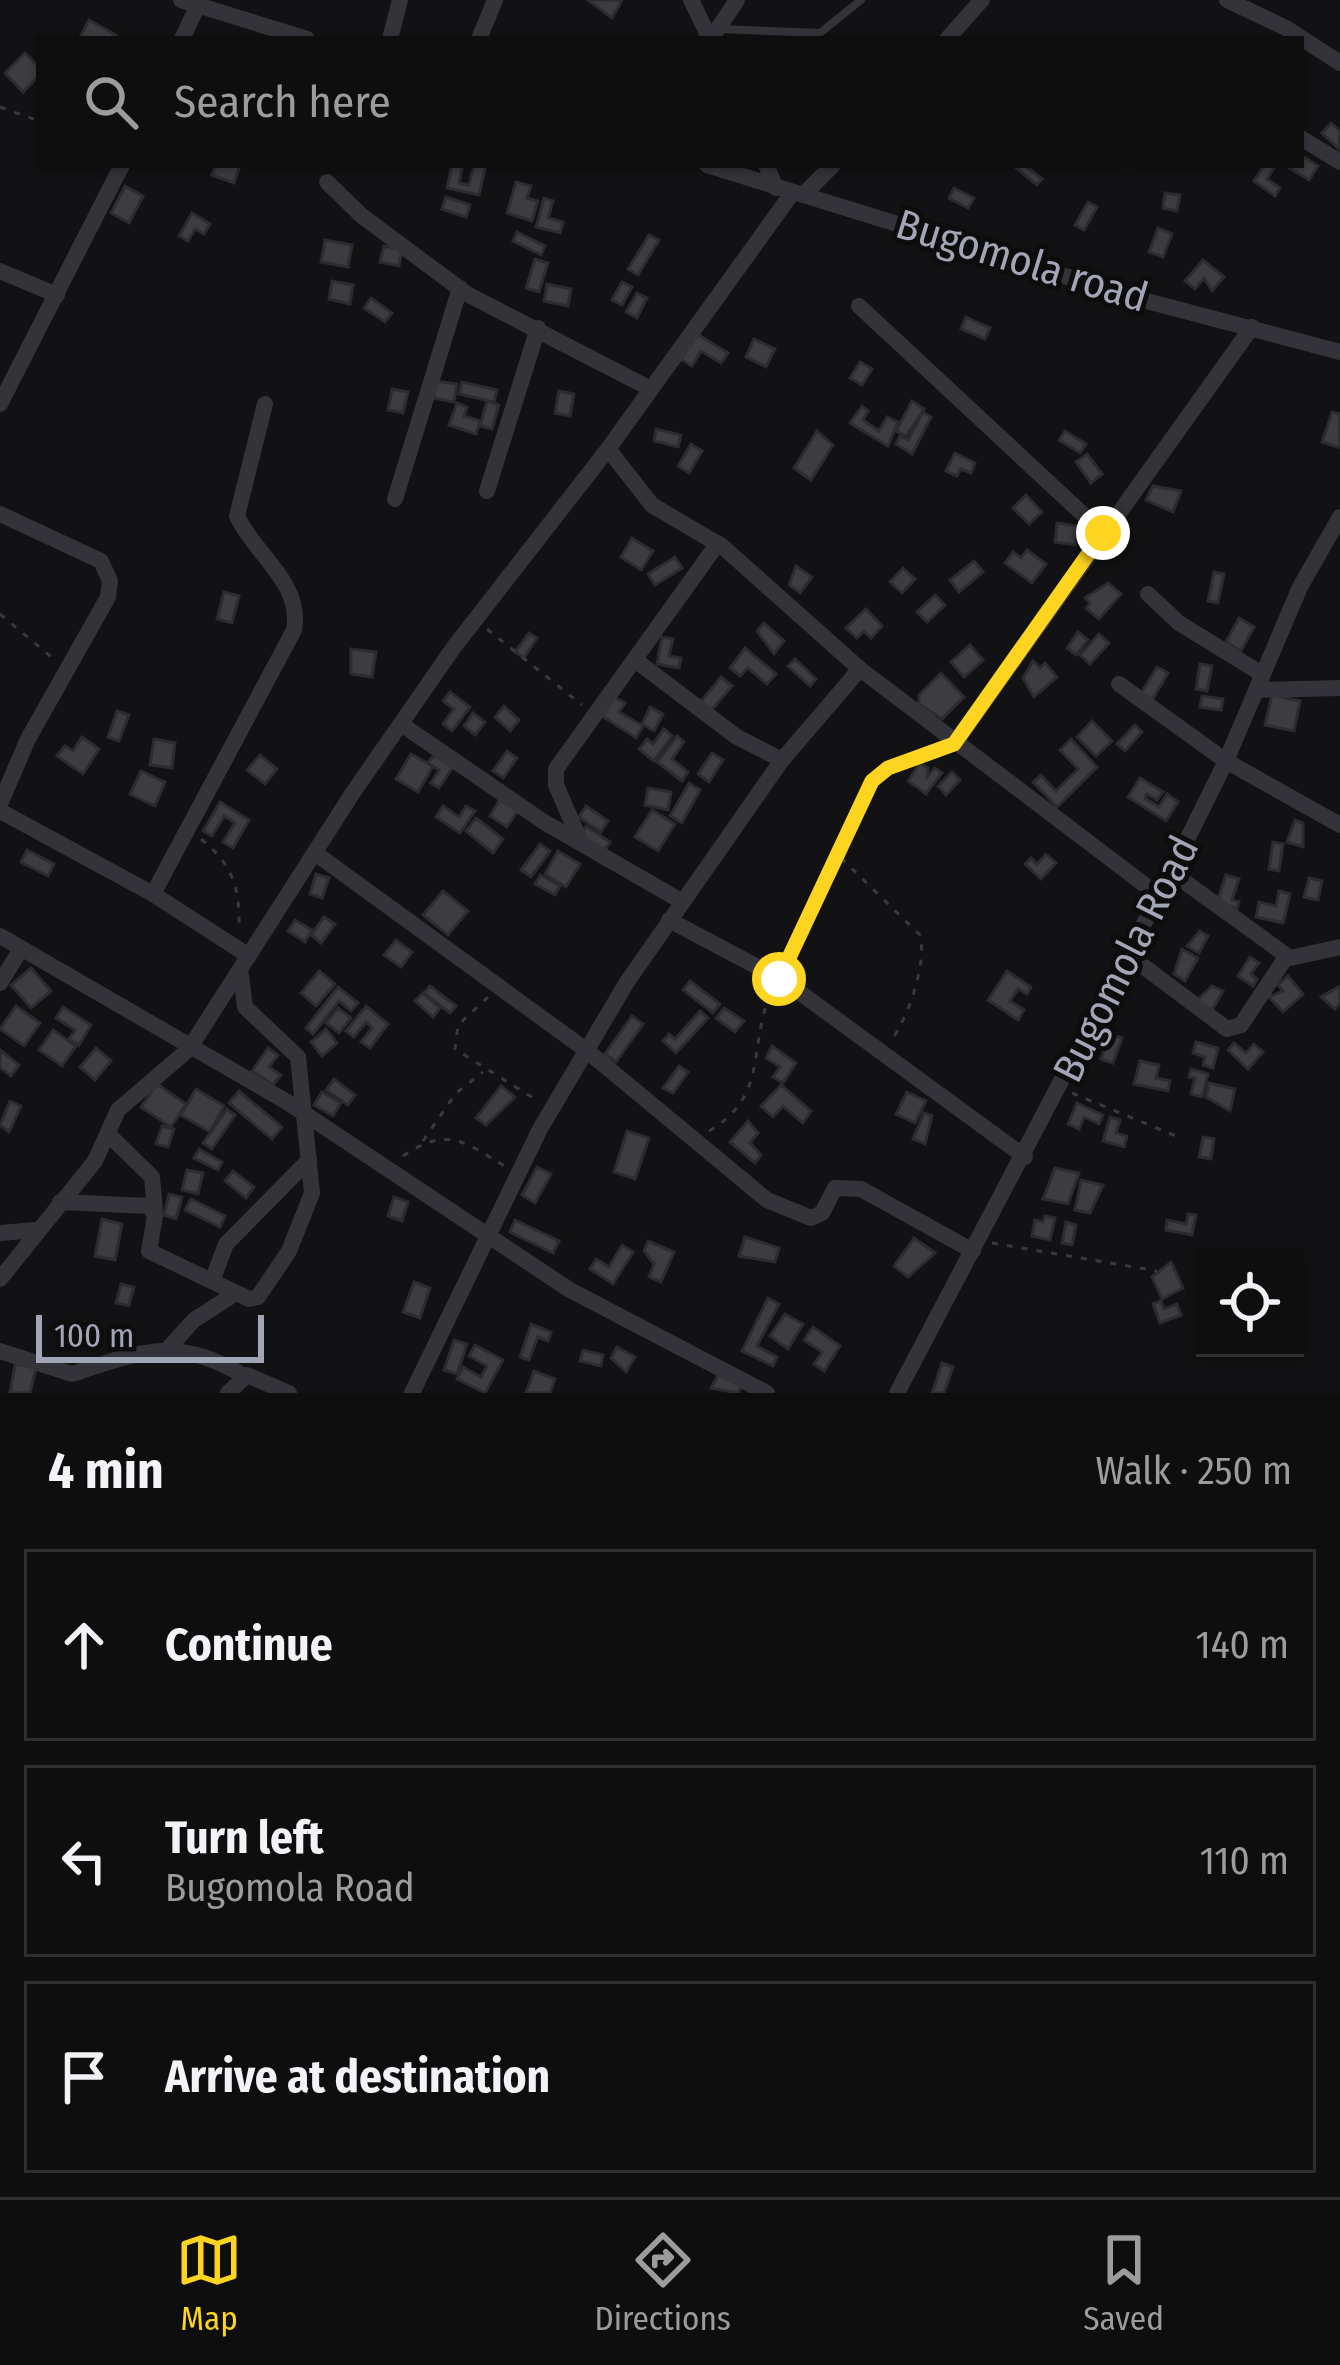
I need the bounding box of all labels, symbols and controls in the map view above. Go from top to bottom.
search box [36,36,1304,168]
icon: search [78,69,144,135]
text: Search here [174,75,391,129]
street label: Bugomola road [890,199,1154,323]
route end [1076,506,1130,560]
street label: Bugomola Road [1043,828,1209,1090]
route start [752,952,806,1006]
map controls [1196,1249,1304,1357]
button: locate [1196,1249,1304,1357]
scale bar [36,1309,264,1362]
text: 100 m [54,1316,134,1356]
text: 4 min [48,1440,164,1502]
text: Walk · 250 m [1096,1448,1292,1494]
icon: ahead [51,1612,117,1678]
text: Continue [165,1618,333,1672]
text: 140 m [1195,1622,1289,1668]
text: Turn left [165,1811,324,1865]
icon: left [51,1828,117,1894]
text: 110 m [1200,1838,1289,1884]
text: Bugomola Road [165,1865,415,1911]
icon: arrive [51,2044,117,2110]
text: Arrive at destination [165,2050,550,2104]
tab: Map [176,2227,242,2339]
tab: Directions [594,2227,731,2339]
tab: Saved [1083,2227,1164,2339]

